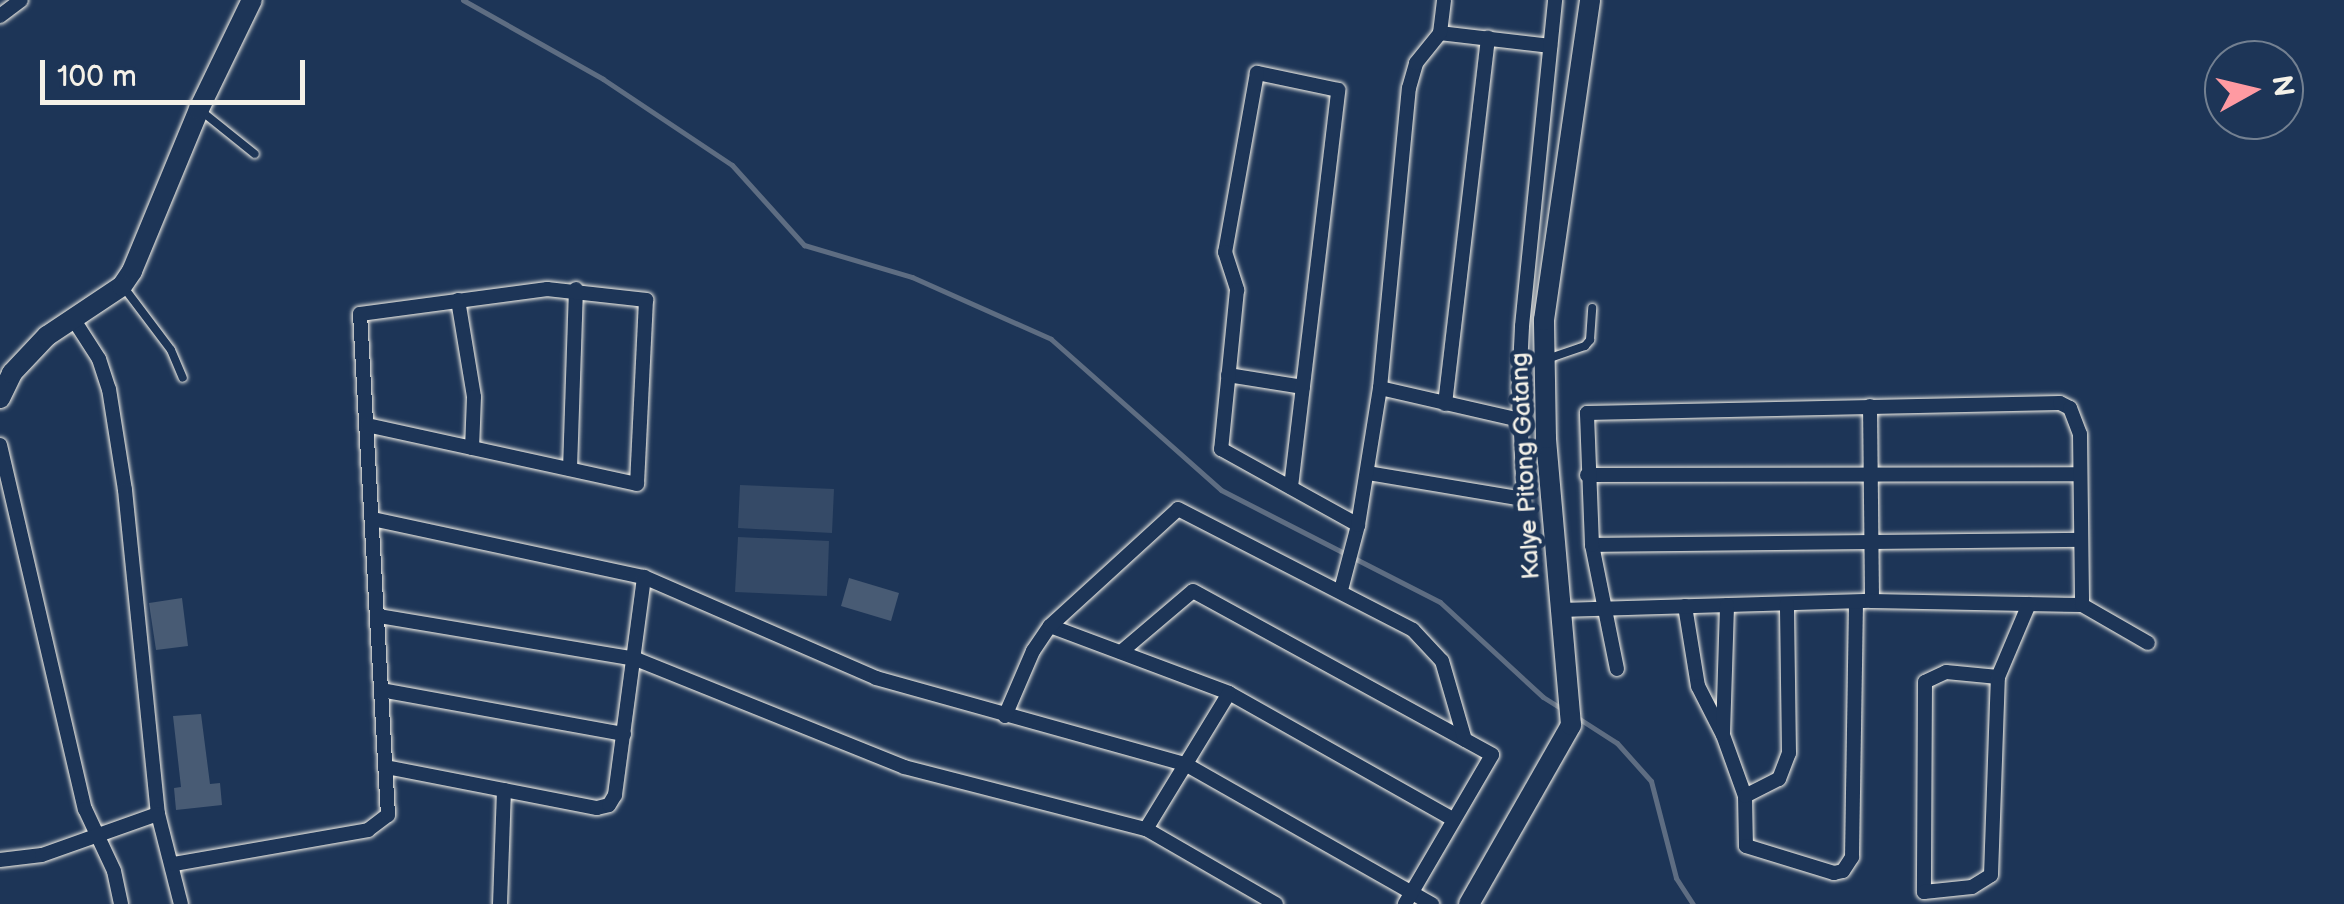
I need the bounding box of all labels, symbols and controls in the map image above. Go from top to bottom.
scale bar [45,40,310,102]
north arrow [2204,40,2304,140]
text: 100 m [57,59,137,95]
text: N [2264,73,2300,99]
street label: Kalye Pitong Gatang [1505,352,1547,580]

